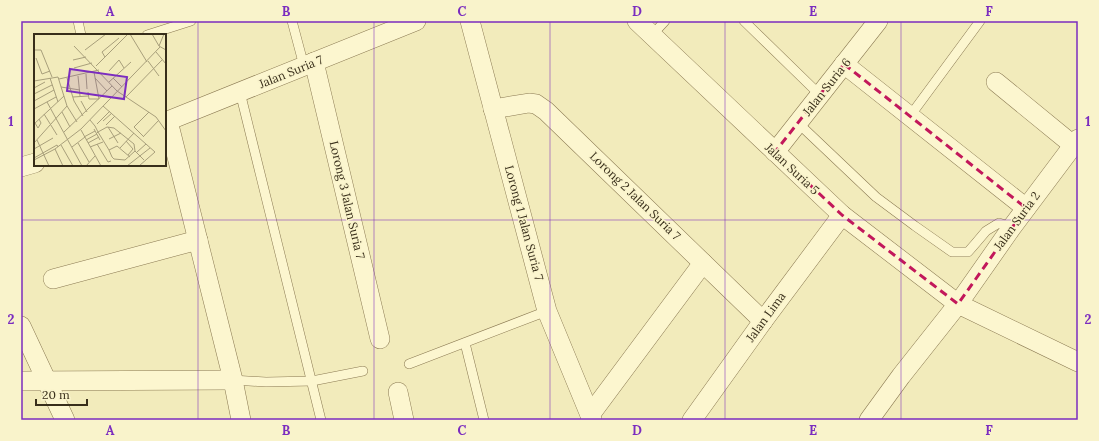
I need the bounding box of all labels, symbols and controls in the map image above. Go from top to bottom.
text: A [106,3,115,20]
text: B [282,3,291,20]
text: C [458,3,467,20]
text: D [632,3,642,20]
text: E [809,3,817,20]
text: F [985,3,993,20]
inset map [34,34,166,166]
street label: Jalan Suria 7 [256,52,325,92]
street label: Jalan Suria 6 [799,55,854,119]
text: 1 [8,113,14,130]
text: 1 [1085,113,1091,130]
street label: Lorong 3 Jalan Suria 7 [327,139,368,261]
street label: Jalan Suria 5 [761,139,823,198]
street label: Lorong 2 Jalan Suria 7 [587,148,684,243]
street label: Lorong 1 Jalan Suria 7 [502,164,547,282]
street label: Jalan Suria 2 [990,189,1043,254]
street label: Jalan Lima [742,289,789,345]
text: 2 [8,311,15,328]
text: 2 [1085,311,1092,328]
scale bar [36,381,87,407]
text: 20 m [42,387,70,402]
text: A [106,422,115,439]
text: B [282,422,291,439]
text: C [458,422,467,439]
text: D [632,422,642,439]
text: E [809,422,817,439]
text: F [985,422,993,439]

